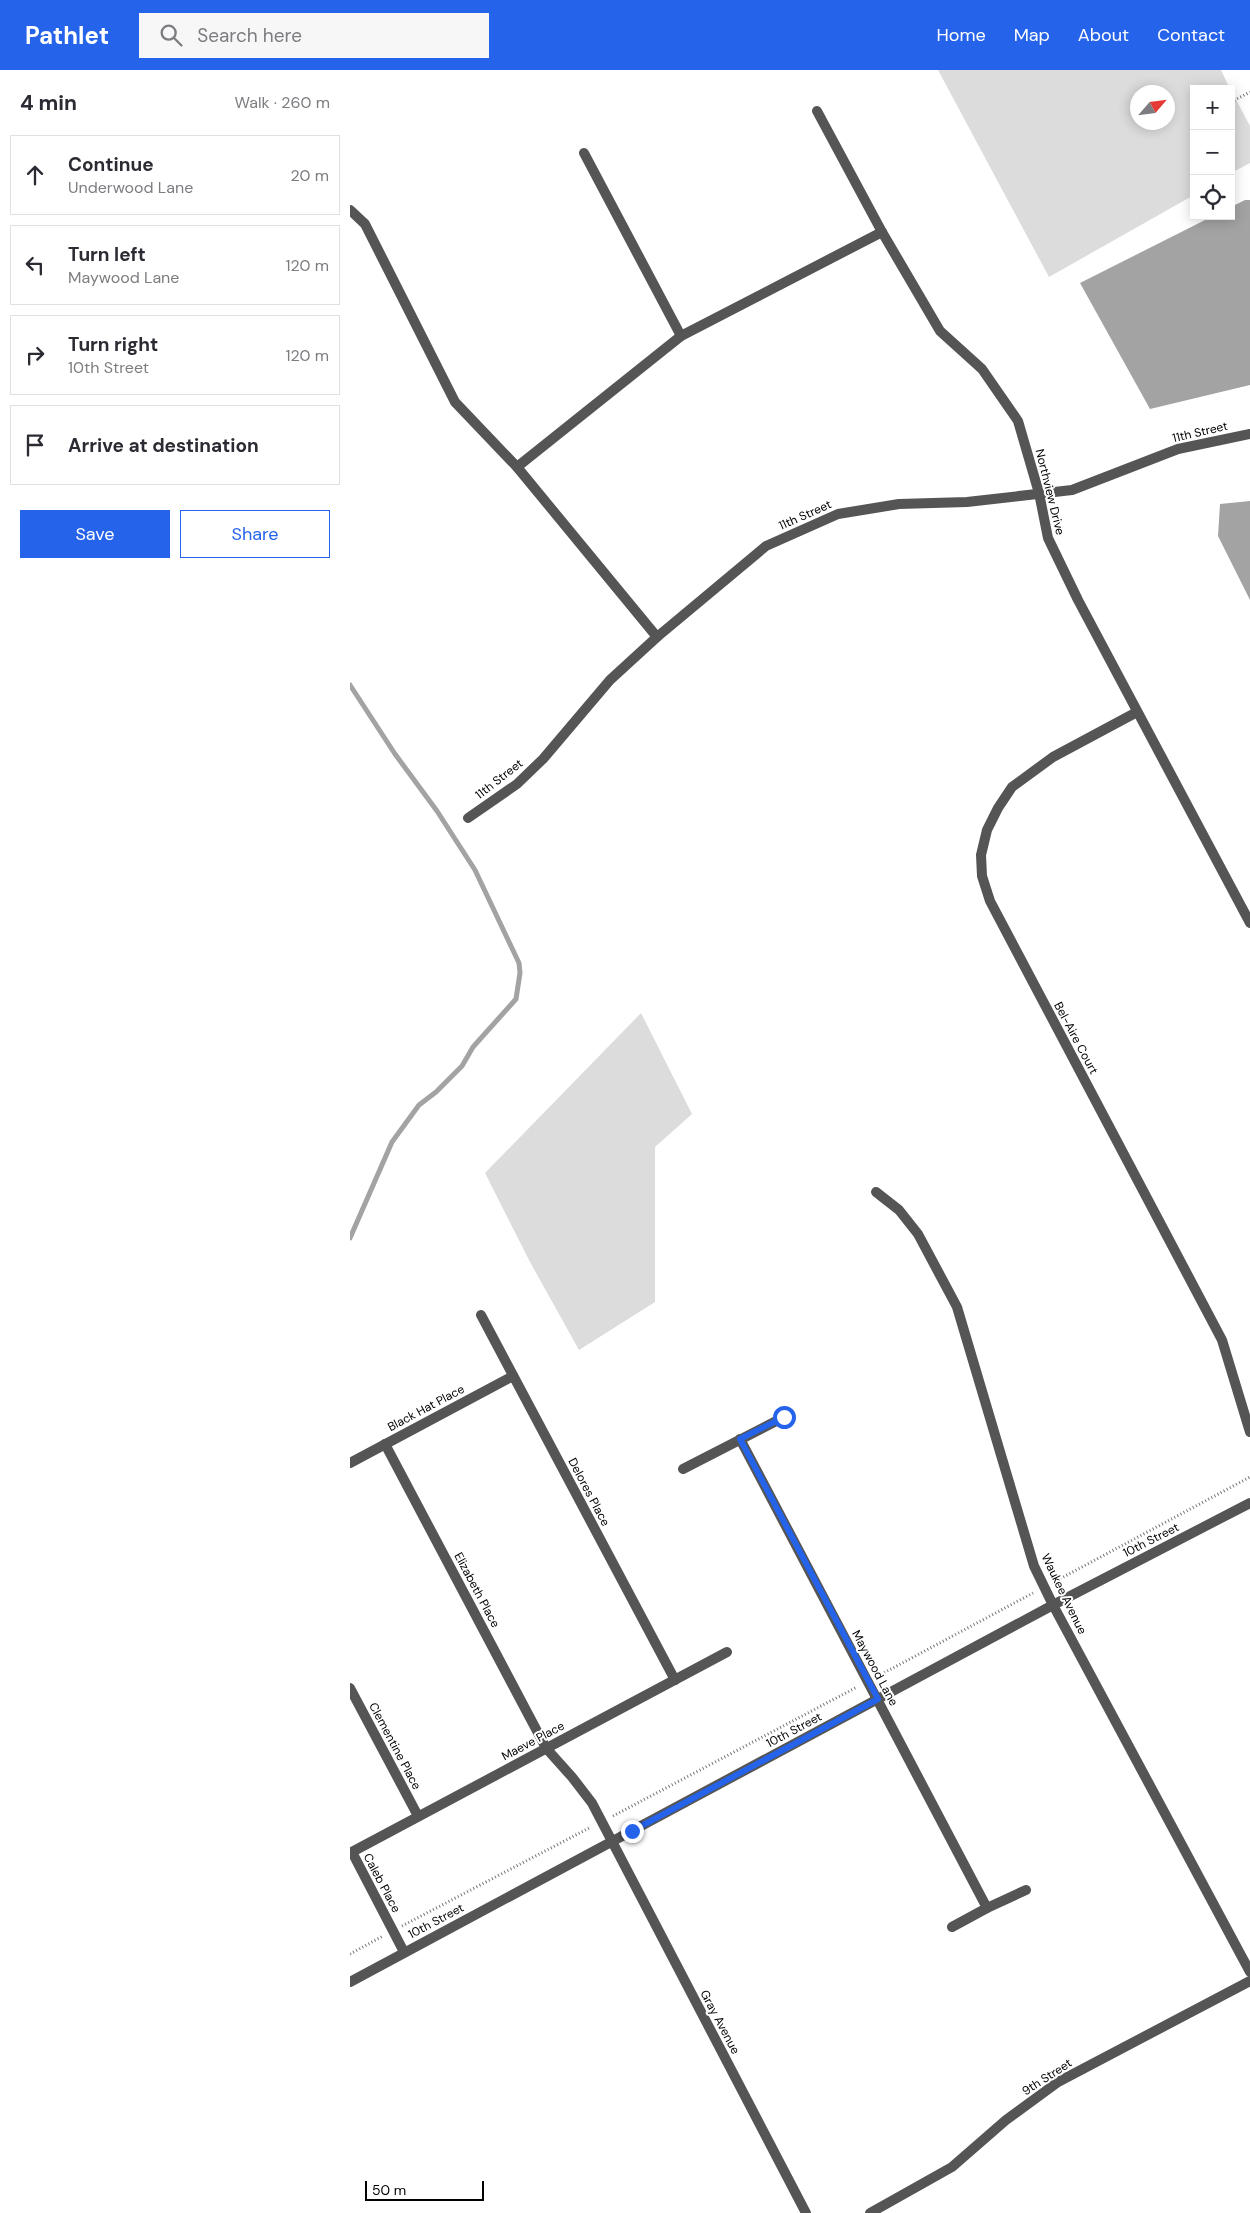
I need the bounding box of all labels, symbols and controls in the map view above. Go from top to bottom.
search box [139,13,489,58]
text: Pathlet [25,20,109,51]
icon: search [157,21,185,49]
text: Search here [197,23,302,48]
text: Home [936,23,986,47]
text: Map [1014,23,1050,47]
text: About [1078,23,1129,47]
text: Contact [1157,23,1225,47]
north arrow [1130,85,1175,130]
map controls [1190,85,1235,220]
button: + [1190,85,1235,130]
text: 4 min [20,89,77,117]
text: Walk · 260 m [235,92,330,113]
button: − [1190,130,1235,175]
text: Continue [68,152,154,177]
icon: ahead [21,161,49,189]
text: 20 m [290,165,329,186]
button: locate [1190,175,1235,220]
text: Underwood Lane [68,177,193,198]
text: Turn left [68,242,146,267]
icon: left [21,251,49,279]
text: 120 m [285,255,329,276]
text: Maywood Lane [68,267,179,288]
text: Turn right [68,332,158,357]
icon: right [21,341,49,369]
text: 120 m [285,345,329,366]
text: 10th Street [68,357,149,378]
street label: 11th Street [1171,418,1230,446]
icon: arrive [21,431,49,459]
text: Arrive at destination [68,433,259,458]
street label: Northview Drive [1032,447,1068,537]
street label: 11th Street [776,496,834,534]
button: Save [20,510,170,558]
button: Share [180,510,330,558]
street label: 11th Street [472,755,526,803]
street label: Bel-Aire Court [1050,999,1102,1077]
street label: Black Hat Place [385,1381,467,1435]
route start [773,1406,796,1429]
street label: Delores Place [564,1455,614,1529]
street label: 10th Street [1120,1519,1182,1561]
street label: Elizabeth Place [450,1550,504,1631]
street label: Waukee Avenue [1038,1551,1090,1637]
street label: Maywood Lane [848,1627,902,1709]
street label: Clementine Place [365,1699,425,1793]
street label: 10th Street [763,1709,825,1751]
street label: Maeve Place [499,1718,567,1764]
route end [621,1820,644,1843]
street label: Caleb Place [360,1850,404,1916]
street label: 10th Street [405,1900,467,1942]
street label: Gray Avenue [696,1987,744,2057]
street label: 9th Street [1019,2055,1075,2099]
scale bar [365,2178,484,2201]
text: 50 m [372,2181,406,2199]

